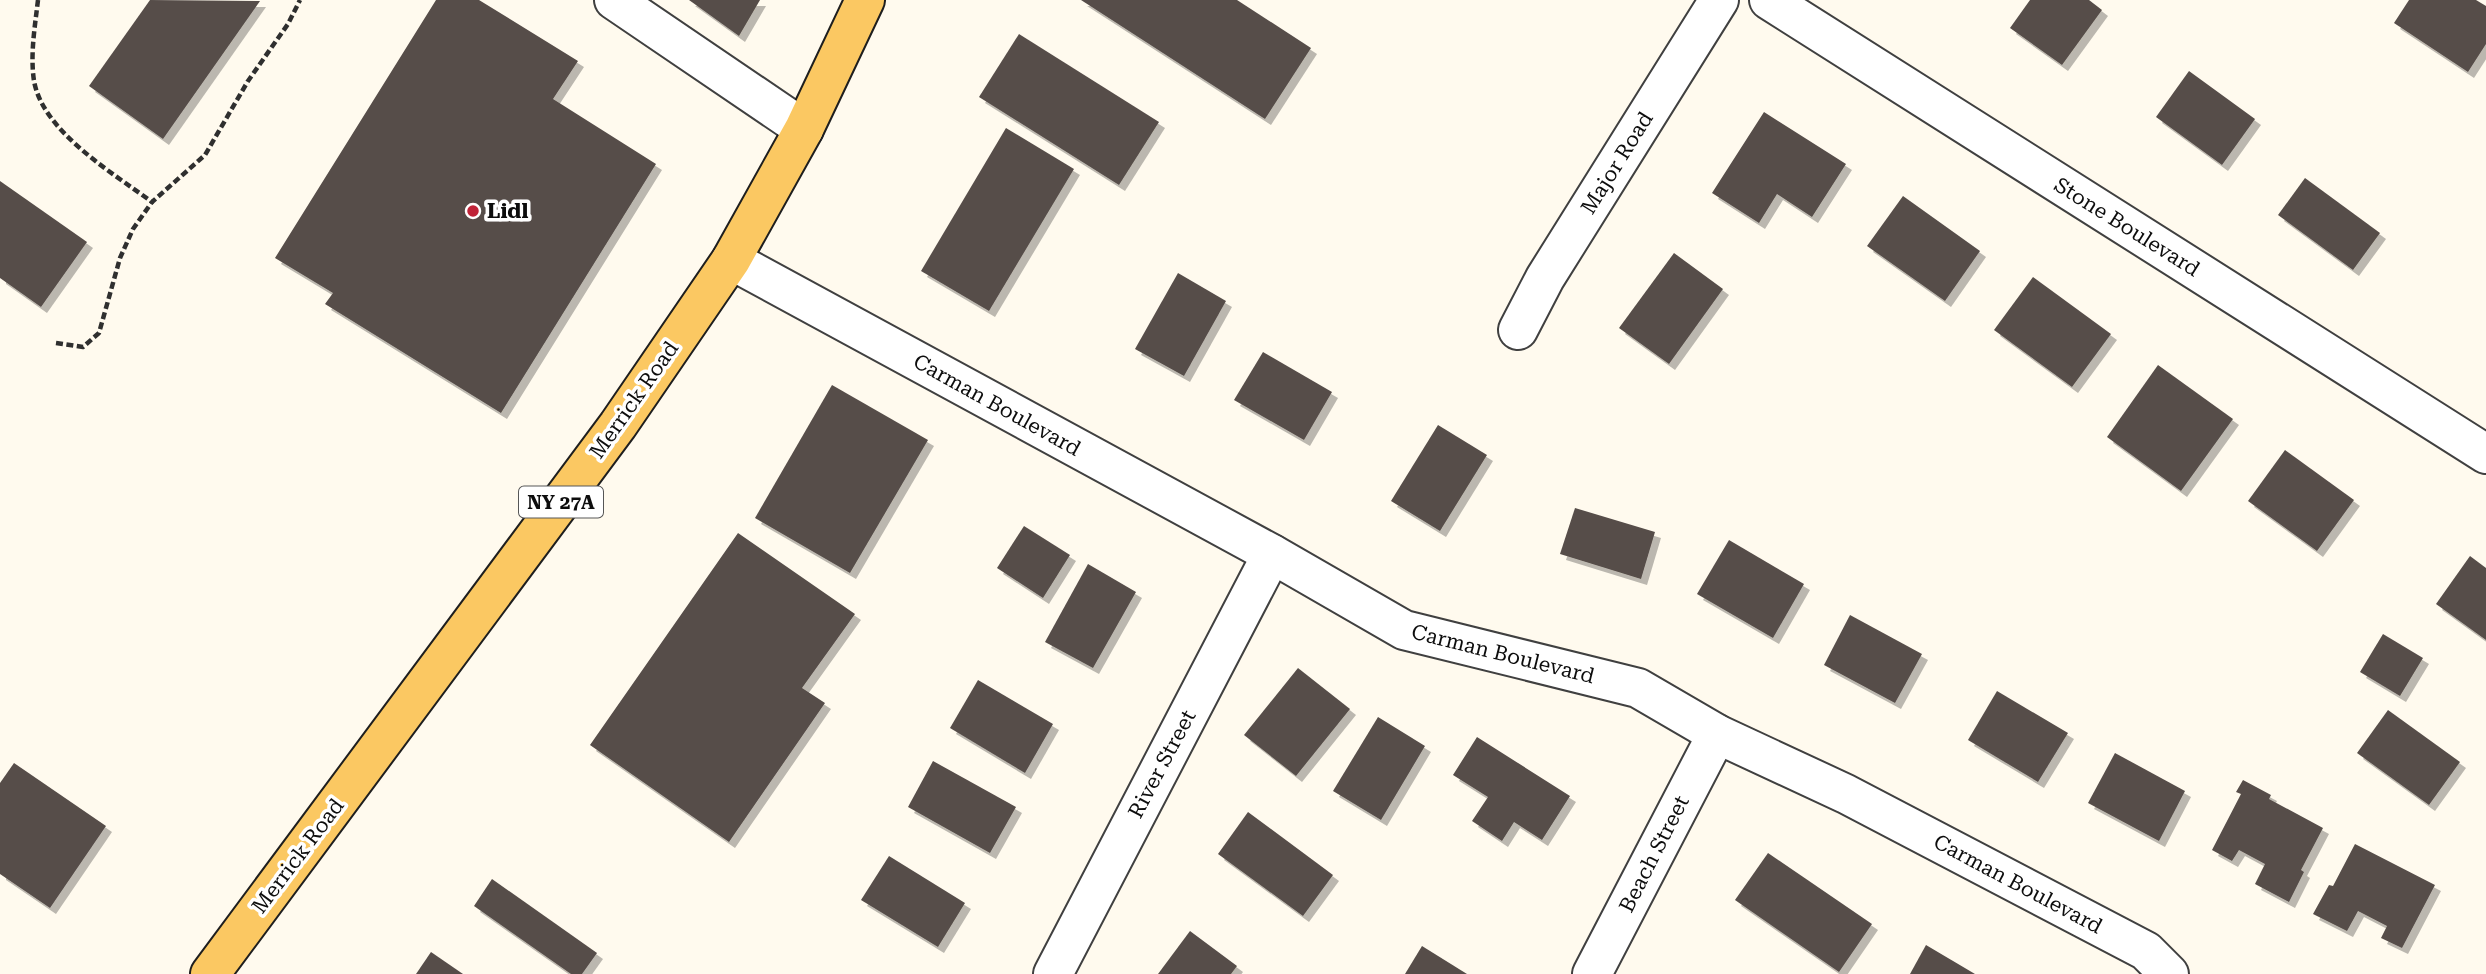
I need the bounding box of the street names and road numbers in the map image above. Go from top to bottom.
street label: Major Road [1576,107,1658,218]
street label: Stone Boulevard [2050,173,2205,282]
street label: Merrick Road [585,336,683,463]
street label: Carman Boulevard [909,349,1085,461]
road number: NY 27A [519,486,603,517]
street label: Carman Boulevard [1409,620,1597,688]
street label: River Street [1124,706,1201,822]
street label: Beach Street [1614,792,1694,916]
street label: Merrick Road [247,794,349,918]
street label: Carman Boulevard [1930,829,2107,939]

